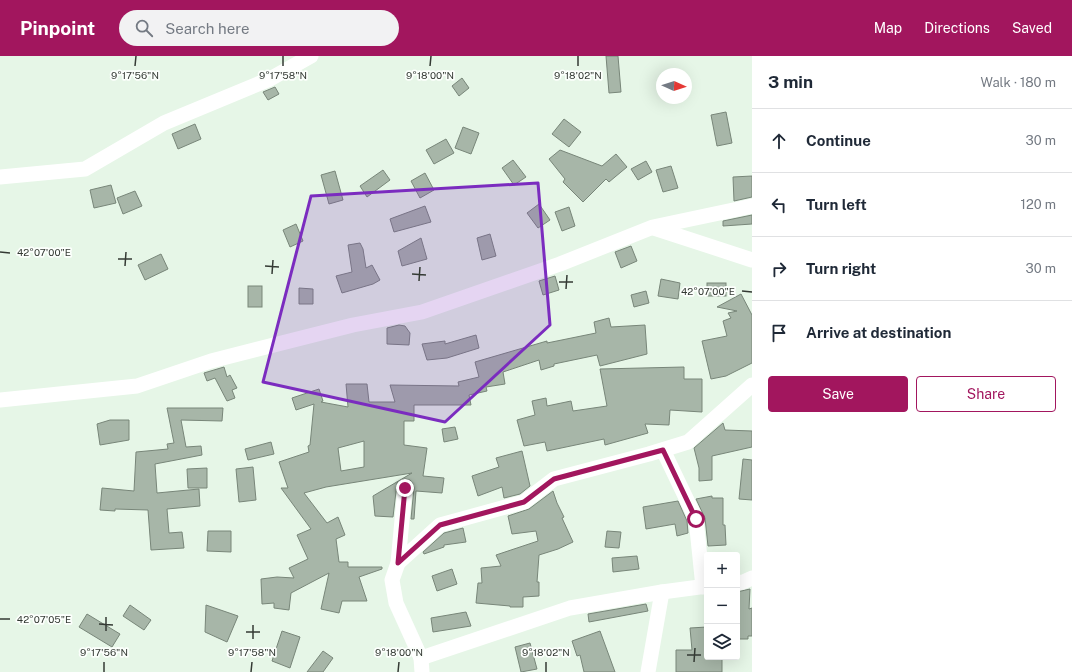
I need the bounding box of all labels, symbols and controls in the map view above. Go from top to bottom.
search box [119,10,399,46]
text: Pinpoint [20,17,95,39]
icon: search [133,17,155,39]
text: Search here [165,20,249,37]
text: Map [874,20,902,36]
text: Directions [924,20,990,36]
text: Saved [1012,20,1052,36]
north arrow [656,68,692,104]
text: 9°17'56"N [111,69,159,81]
text: 9°17'58"N [259,69,307,81]
text: 9°18'00"N [406,69,454,81]
text: 9°18'02"N [554,69,602,81]
text: 3 min [768,72,813,92]
text: Walk · 180 m [981,75,1056,90]
icon: ahead [768,130,790,152]
text: Continue [806,132,871,149]
text: 30 m [1026,133,1056,148]
icon: left [768,194,790,216]
text: Turn left [806,196,867,213]
text: 120 m [1021,197,1056,212]
text: 42°07'00"E [17,246,71,258]
icon: right [768,258,790,280]
text: Turn right [806,260,876,277]
text: 30 m [1026,261,1056,276]
text: 42°07'00"E [681,285,735,297]
icon: arrive [768,322,790,344]
text: Arrive at destination [806,324,951,341]
button: Save [768,376,908,412]
button: Share [916,376,1056,412]
route end [396,479,414,497]
route start [687,510,705,528]
map controls [704,552,740,660]
button: + [704,552,740,588]
button: − [704,588,740,624]
text: 42°07'05"E [17,613,71,625]
button: layers [704,624,740,660]
text: 9°17'56"N [80,646,128,658]
text: 9°17'58"N [228,646,276,658]
text: 9°18'00"N [375,646,423,658]
text: 9°18'02"N [522,646,570,658]

